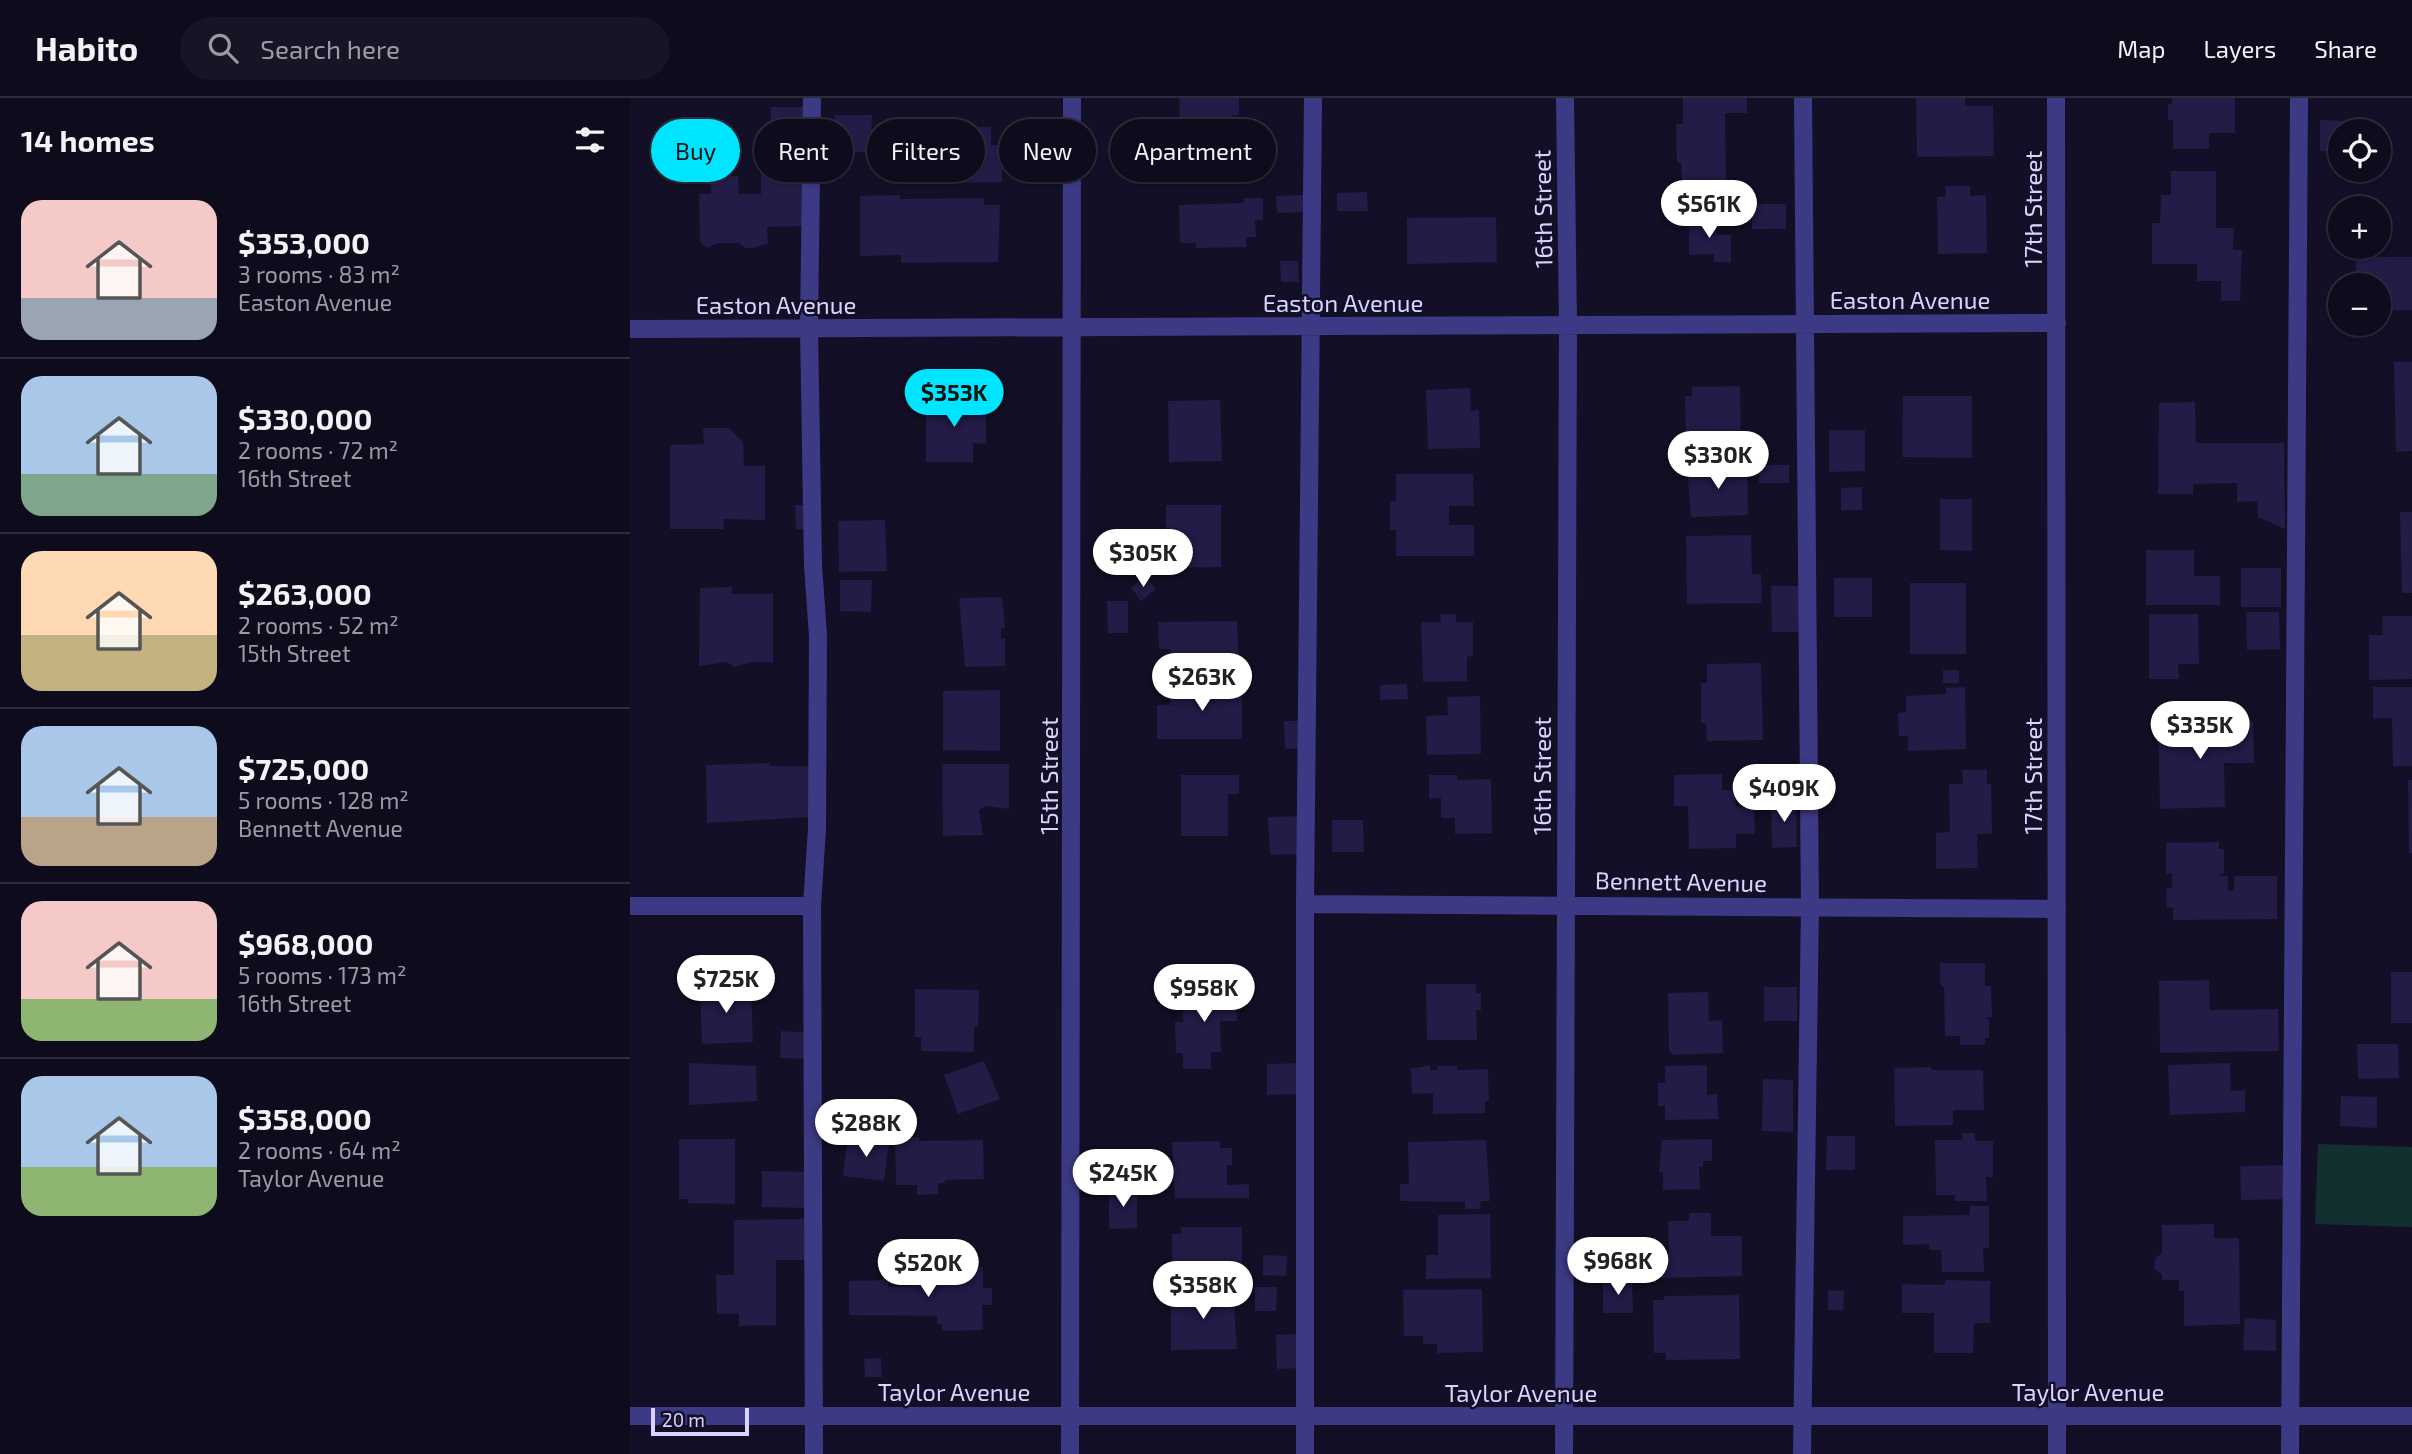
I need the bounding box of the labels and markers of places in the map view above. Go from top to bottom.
pin: $561K [1660,180,1758,240]
pin: $353K [905,370,1003,429]
pin: $330K [1669,432,1767,491]
pin: $305K [1094,530,1192,589]
pin: $263K [1153,654,1251,713]
pin: $335K [2151,702,2249,761]
pin: $409K [1735,764,1833,824]
pin: $725K [677,956,775,1015]
pin: $958K [1155,964,1253,1024]
pin: $288K [817,1100,915,1159]
pin: $245K [1074,1150,1172,1209]
pin: $968K [1569,1238,1667,1297]
pin: $520K [879,1240,977,1299]
pin: $358K [1154,1262,1252,1321]

